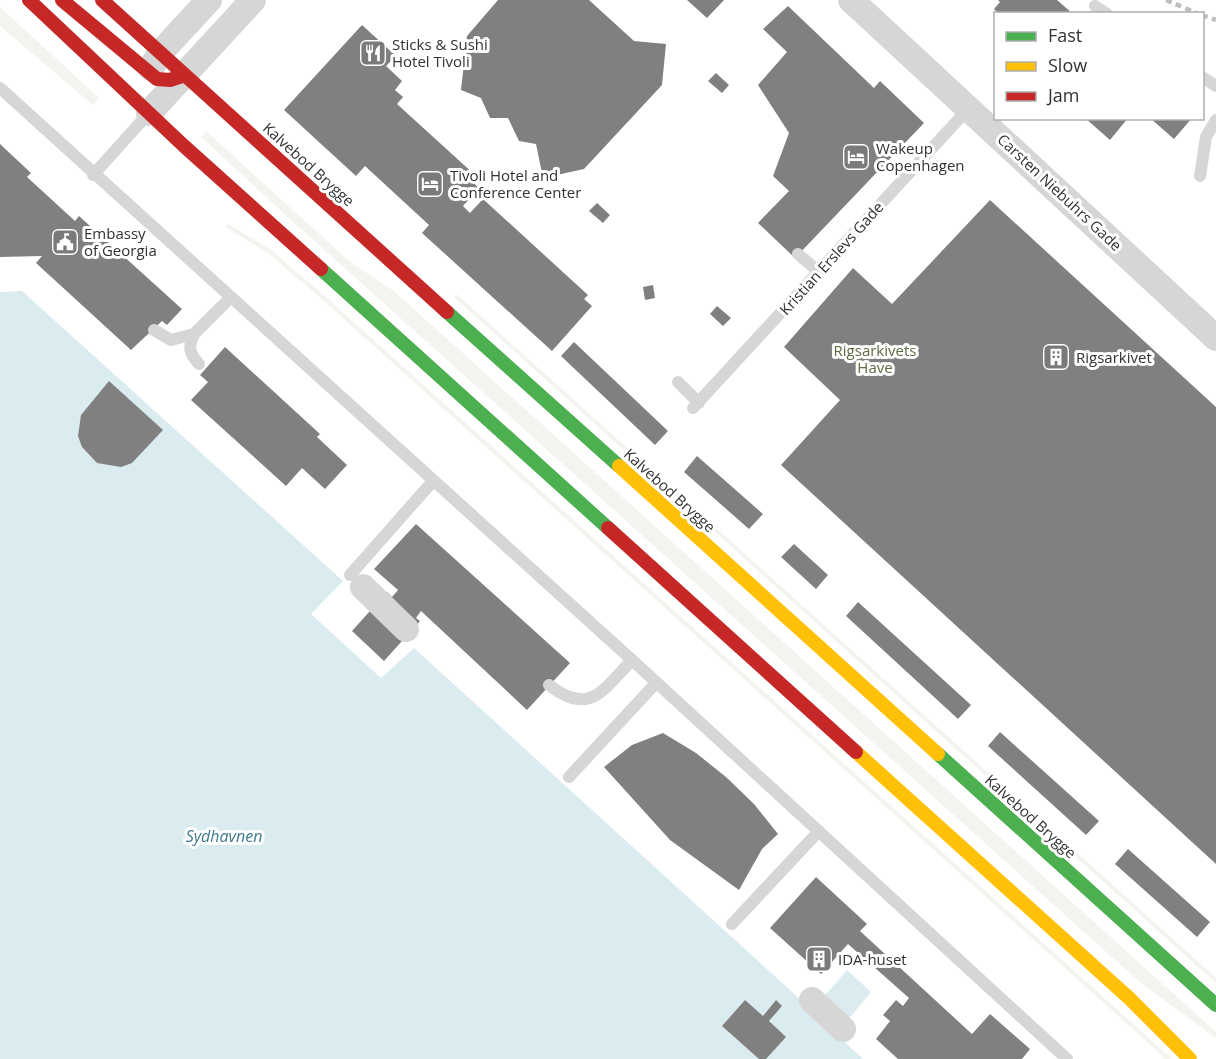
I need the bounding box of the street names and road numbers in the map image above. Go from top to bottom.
street label: Kalvebod Brygge [259,118,359,210]
street label: Carsten Niebuhrs Gade [994,129,1126,255]
street label: Kristian Erslevs Gade [775,197,887,319]
street label: Kalvebod Brygge [620,444,720,536]
street label: Kalvebod Brygge [981,770,1081,862]

